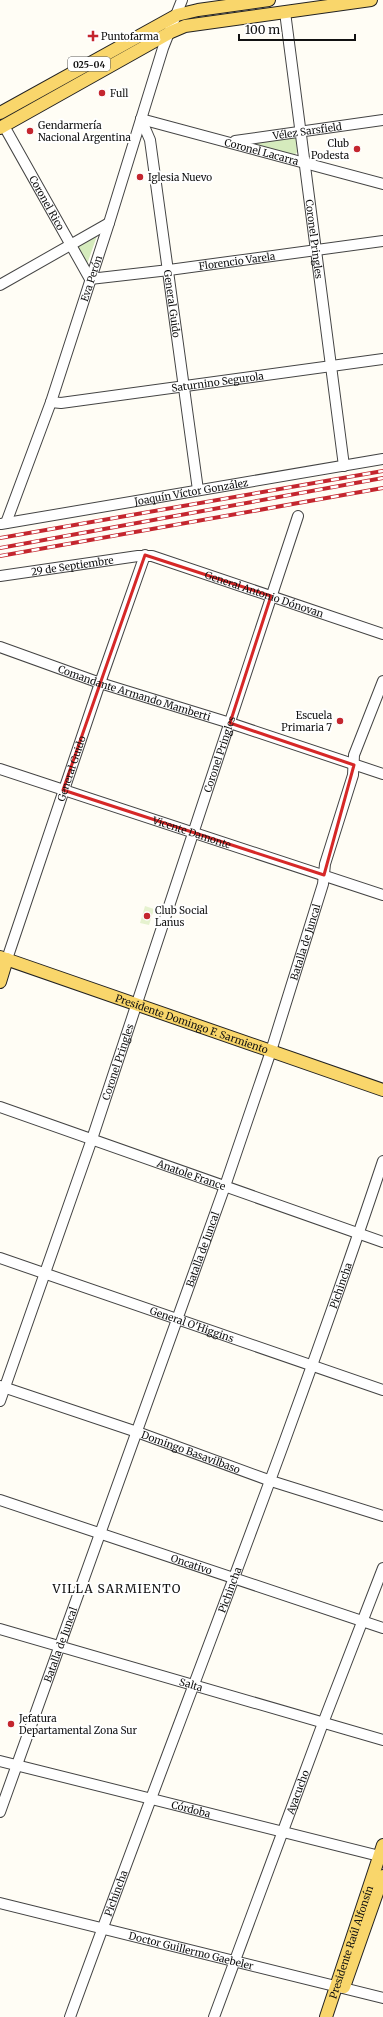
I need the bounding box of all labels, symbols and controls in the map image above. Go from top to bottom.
scale bar [239,16,355,42]
text: 100 m [245,22,280,37]
place label: Puntofarma [101,30,159,43]
marker: Puntofarma [88,31,98,41]
road number: 025-04 [68,57,110,71]
place label: Full [110,87,128,100]
marker: Full [97,88,107,98]
place label: Gendarmería Nacional Argentina [38,119,131,144]
street label: Vélez Sarsfield [271,119,343,142]
marker: Gendarmería Nacional Argentina [25,126,35,136]
street label: Coronel Lacarra [223,135,301,168]
place label: Club Podesta [311,137,350,162]
marker: Club Podesta [352,144,362,154]
place label: Iglesia Nuevo [148,171,212,184]
marker: Iglesia Nuevo [135,172,145,182]
street label: Coronel Rico [27,173,68,232]
street label: Coronel Pringles [303,199,326,280]
street label: Florencio Varela [198,249,277,272]
street label: Eva Perón [78,253,105,303]
street label: General Guido [161,269,184,339]
street label: Saturnino Segurola [171,369,265,394]
street label: Joaquín Víctor González [132,475,250,508]
street label: 29 de Septiembre [30,553,114,578]
street label: General Antonio Dónovan [203,568,326,620]
street label: Comandante Armando Mamberti [56,662,212,723]
place label: Escuela Primaria 7 [281,709,333,734]
street label: Coronel Pringles [201,714,238,794]
marker: Escuela Primaria 7 [335,716,345,726]
street label: General Guido [54,734,88,803]
street label: Vicente Damonte [150,813,233,851]
street label: Batalla de Juncal [287,902,323,982]
place label: Club Social Lanus [155,904,208,929]
marker: Club Social Lanus [142,911,152,921]
street label: Presidente Domingo F. Sarmiento [114,991,270,1056]
street label: Coronel Pringles [99,1022,136,1102]
street label: Anatole France [155,1156,227,1193]
street label: Batalla de Juncal [183,1210,222,1289]
street label: Pichincha [326,1260,355,1310]
street label: General O'Higgins [148,1304,236,1345]
street label: Domingo Basavilbaso [140,1428,242,1476]
street label: Oncativo [169,1551,214,1577]
street label: Pichincha [215,1565,244,1614]
district label: VILLA SARMIENTO [52,1581,181,1596]
street label: Batalla de Juncal [41,1605,80,1684]
street label: Salta [178,1675,205,1694]
place label: Jefatura Departamental Zona Sur [18,1712,138,1737]
marker: Jefatura Departamental Zona Sur [6,1719,16,1729]
street label: Ayacucho [283,1768,312,1817]
street label: Córdoba [170,1798,213,1820]
street label: Pichincha [101,1868,130,1918]
street label: Presidente Raúl Alfonsín [326,1884,376,2000]
street label: Doctor Guillermo Gaebeler [127,1929,255,1972]

